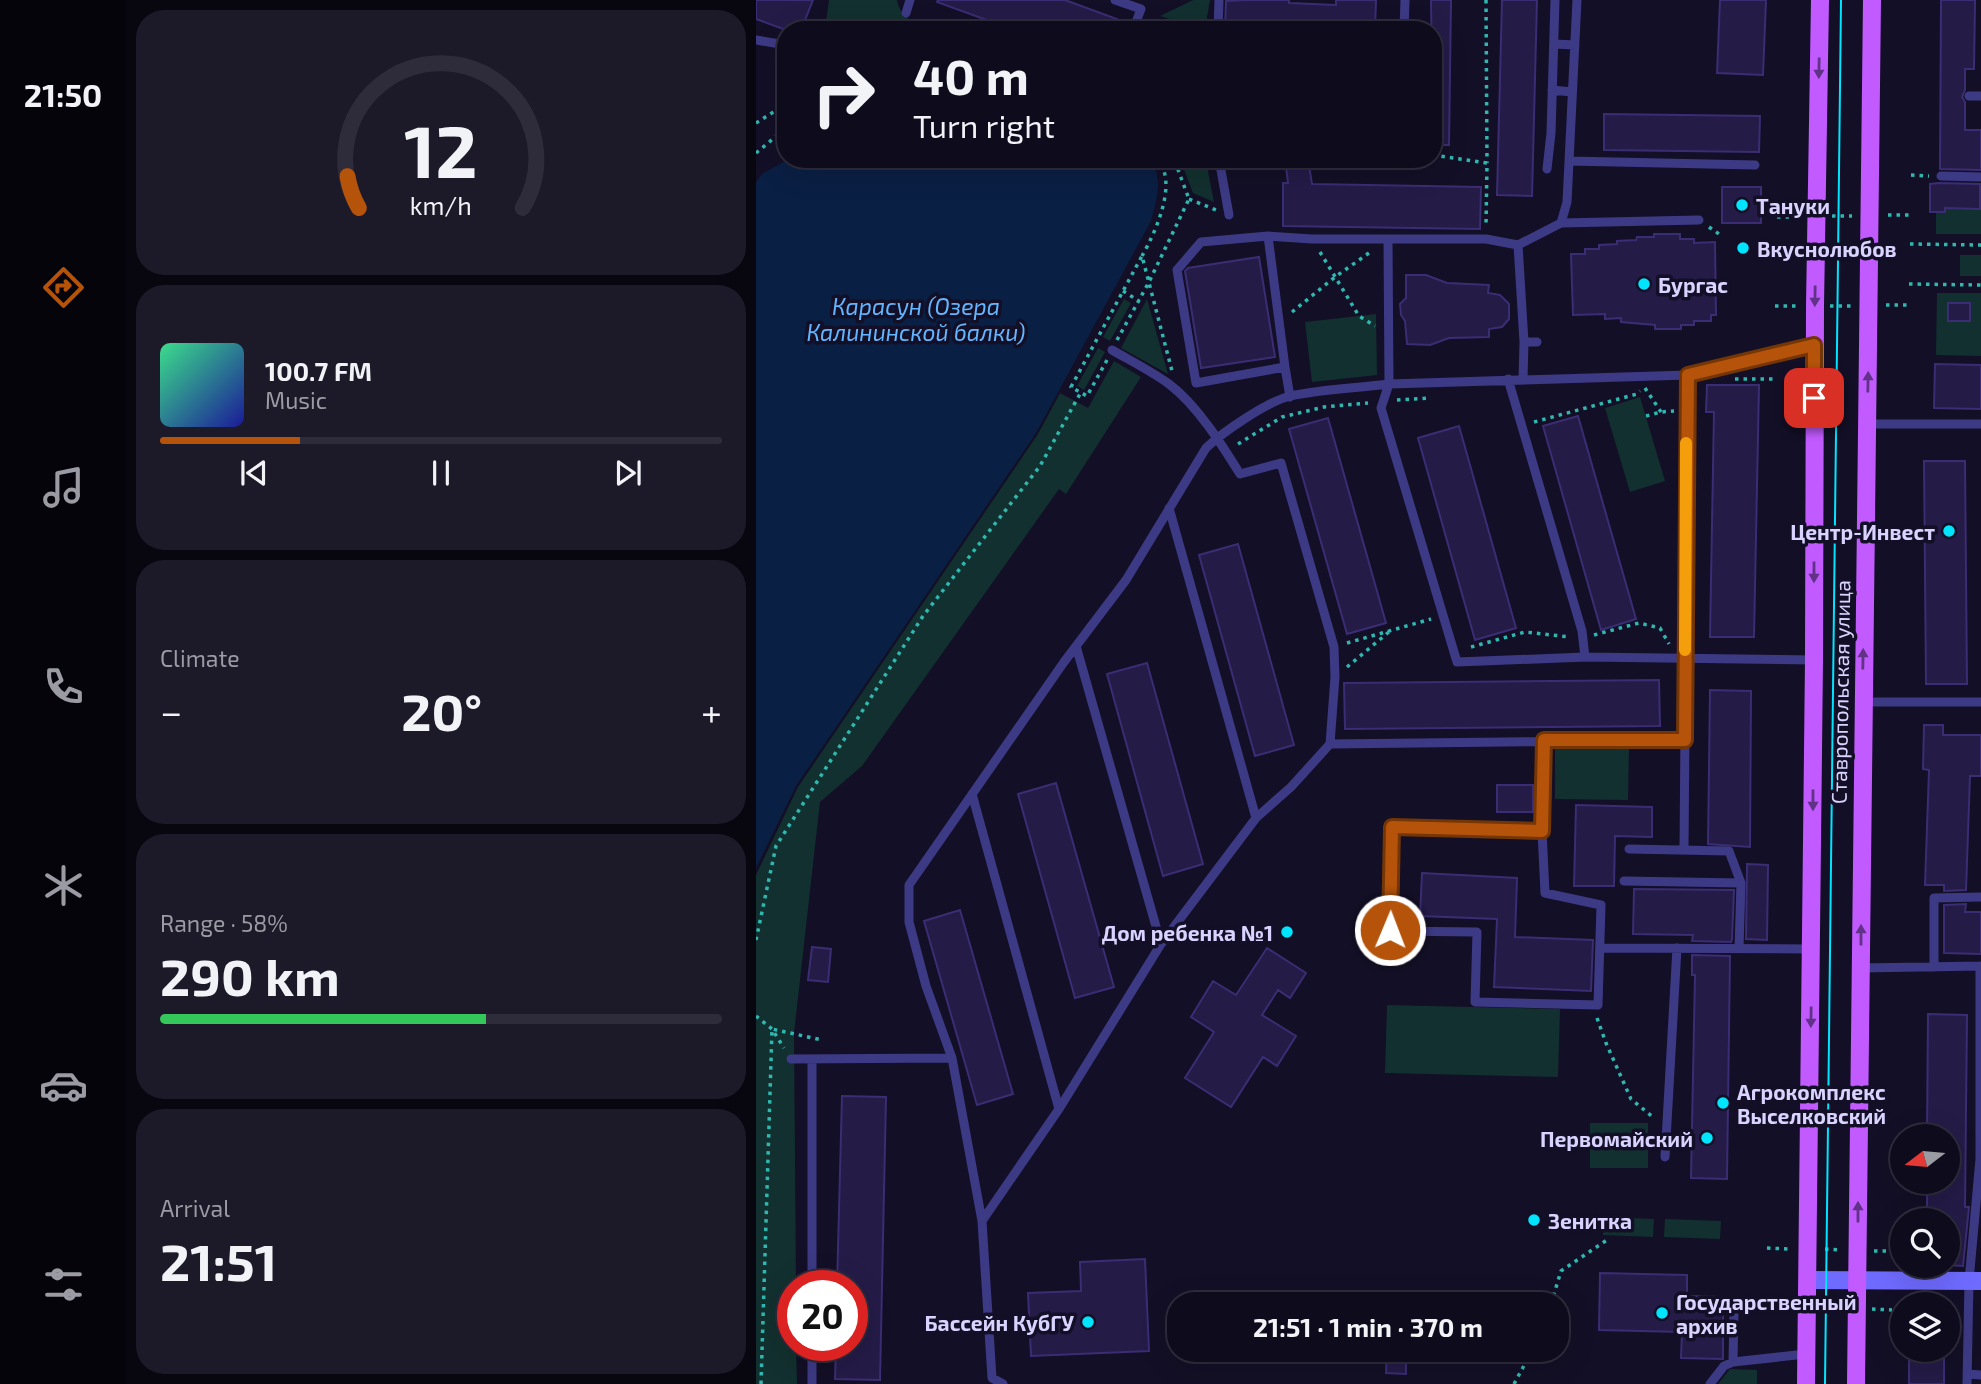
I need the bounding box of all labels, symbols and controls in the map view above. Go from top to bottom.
text: 40 m [913,46,1029,105]
icon: right [798,49,889,140]
one-way arrow [1813,57,1824,79]
text: 21:50 [24,75,102,113]
text: 12 [404,106,478,194]
text: Turn right [913,106,1055,144]
text: km/h [410,190,472,220]
place label: Тануки [1756,193,1830,218]
marker: Тануки [1734,197,1750,213]
place label: Вкуснолюбов [1757,236,1897,261]
marker: Вкуснолюбов [1735,240,1751,256]
icon: directions [39,263,88,312]
place label: Бургас [1658,272,1728,297]
marker: Бургас [1636,276,1652,292]
one-way arrow [1809,285,1821,307]
water label: Карасун (Озера Калининской балки) [807,292,1025,346]
text: 100.7 FM [265,355,372,386]
pin [1784,368,1844,428]
one-way arrow [1862,371,1873,393]
icon: arrive [1795,379,1833,417]
text: Music [265,386,327,414]
icon: previous [235,454,273,492]
icon: pause [422,454,460,492]
icon: next [609,454,647,492]
icon: music [39,463,88,512]
place label: Центр-Инвест [1790,519,1935,544]
marker: Центр-Инвест [1941,523,1957,539]
one-way arrow [1808,561,1820,583]
street label: Ставропольская улица [1826,580,1855,804]
text: Climate [160,644,240,672]
one-way arrow [1858,648,1869,670]
icon: phone [39,662,88,711]
text: 20° [401,679,482,741]
text: − [160,688,182,734]
text: + [701,688,722,734]
one-way arrow [1807,789,1819,811]
icon: climate [39,861,88,910]
position arrow [1353,893,1427,967]
text: Range · 58% [160,909,288,937]
place label: Дом ребенка №1 [1102,920,1273,945]
marker: Дом ребенка №1 [1279,924,1295,940]
one-way arrow [1855,924,1866,946]
text: 290 km [160,944,340,1006]
one-way arrow [1805,1006,1817,1028]
icon: car [39,1061,88,1110]
place label: Агрокомплекс Выселковский [1737,1079,1886,1128]
marker: Агрокомплекс Выселковский [1715,1095,1731,1111]
north arrow [1890,1124,1960,1194]
map controls [1890,1124,1960,1362]
place label: Первомайский [1540,1126,1693,1151]
marker: Первомайский [1699,1130,1715,1146]
text: Arrival [160,1194,230,1222]
one-way arrow [1852,1201,1864,1223]
place label: Зенитка [1548,1208,1632,1233]
button: search [1890,1208,1960,1278]
marker: Зенитка [1526,1212,1542,1228]
text: 21:51 [160,1229,277,1291]
icon: filters [39,1260,88,1309]
speed limit sign: 20 [777,1270,868,1361]
place label: Государственный архив [1676,1289,1856,1338]
button: layers [1890,1292,1960,1362]
marker: Государственный архив [1654,1305,1670,1321]
place label: Бассейн КубГУ [925,1310,1075,1335]
text: 21:51 · 1 min · 370 m [1253,1311,1483,1342]
marker: Бассейн КубГУ [1080,1314,1096,1330]

